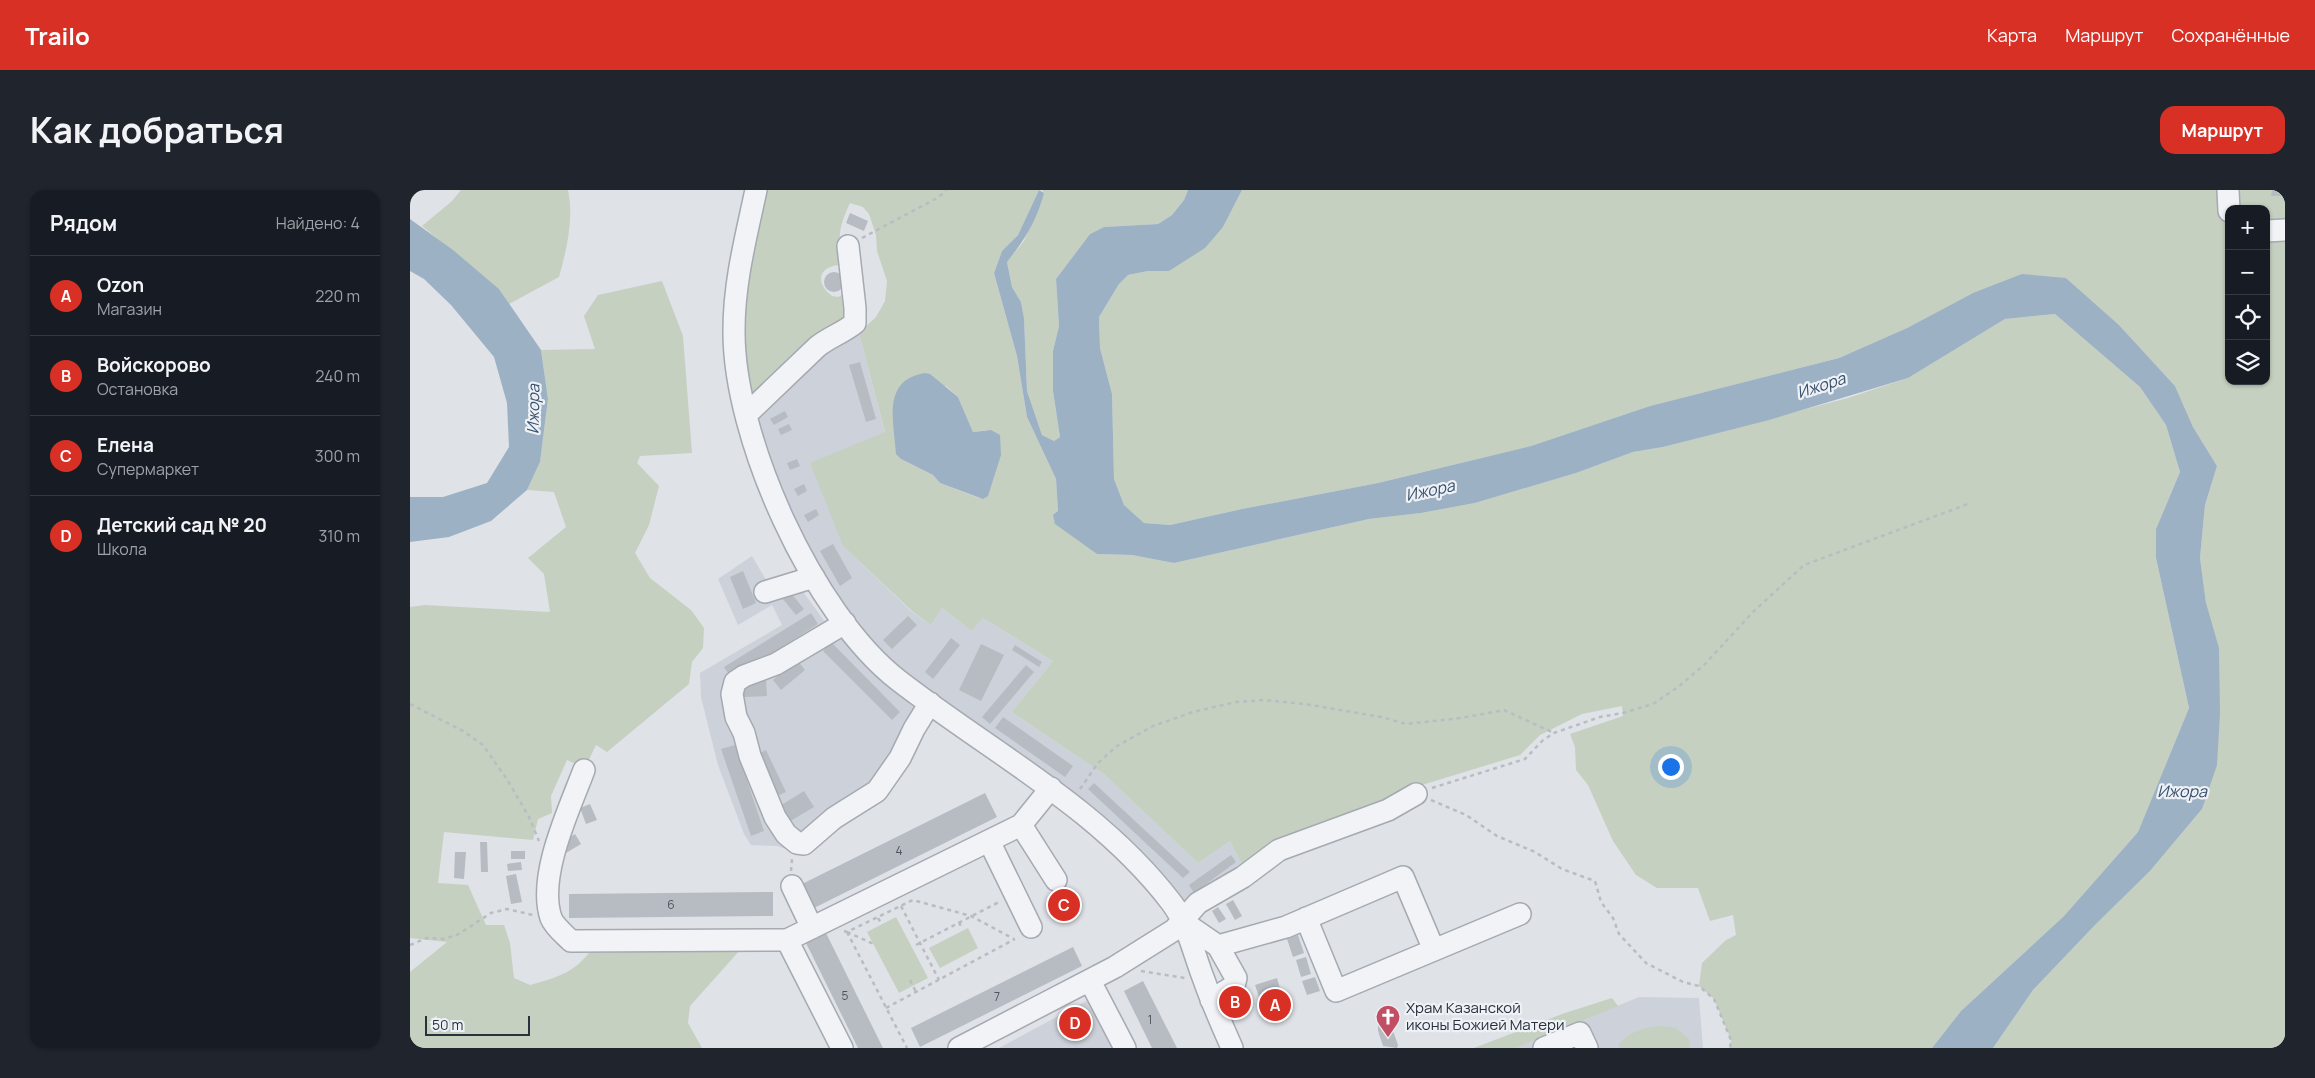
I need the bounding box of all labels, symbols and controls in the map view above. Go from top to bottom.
text: Trailo [25,19,90,52]
text: Карта [1987,23,2037,47]
text: Маршрут [2065,23,2143,47]
text: Сохранённые [2171,23,2290,47]
text: Как добраться [30,106,284,154]
button: Маршрут [2160,106,2285,154]
map controls [2225,205,2270,385]
button: + [2225,205,2270,250]
text: Рядом [50,209,117,237]
text: Найдено: 4 [276,212,360,234]
button: − [2225,250,2270,295]
text: Ozon [97,272,144,298]
text: A [61,285,71,307]
text: 220 m [315,285,360,307]
button: locate [2225,295,2270,340]
text: Магазин [97,298,162,320]
button: layers [2225,340,2270,385]
text: Войскорово [97,352,211,378]
text: B [61,365,71,387]
text: 240 m [315,365,360,387]
water label: Ижора [1794,367,1849,403]
text: Остановка [97,378,178,400]
water label: Ижора [522,383,544,434]
text: Елена [97,432,154,458]
text: C [60,445,72,467]
text: 300 m [315,445,360,467]
text: Супермаркет [97,458,199,480]
water label: Ижора [1403,474,1458,506]
text: Детский сад № 20 [97,512,267,538]
text: D [60,525,72,547]
text: 310 m [318,525,360,547]
text: Школа [97,538,147,560]
your location [1658,754,1684,780]
water label: Ижора [2157,780,2208,802]
house number: 4 [895,842,903,859]
pin: C [1048,886,1080,924]
house number: 6 [667,896,675,913]
pin: B [1219,983,1251,1021]
pin: A [1259,986,1291,1024]
house number: 5 [842,987,849,1004]
house number: 7 [994,988,1000,1005]
place label: Храм Казанской иконы Божией Матери [1406,997,1564,1035]
pin: D [1059,1004,1091,1042]
church icon: Храм Казанской иконы Божией Матери [1375,1004,1401,1038]
house number: 1 [1148,1011,1152,1028]
scale bar [425,1013,530,1036]
text: 50 m [432,1015,463,1034]

